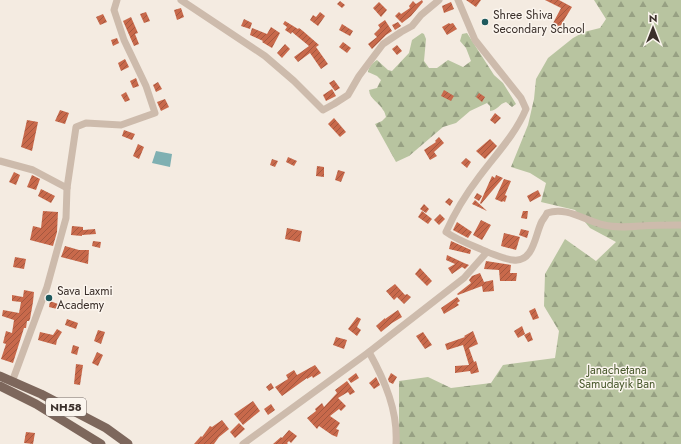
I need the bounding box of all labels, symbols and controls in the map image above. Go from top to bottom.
place label: Shree Shiva Secondary School [493,6,585,38]
north arrow [633,8,673,48]
text: N [649,10,657,26]
marker: Shree Shiva Secondary School [480,17,490,27]
place label: Sava Laxmi Academy [57,282,113,314]
marker: Sava Laxmi Academy [44,293,54,303]
park label: Janachetana Samudayik Ban [579,361,655,393]
road number: NH58 [46,398,86,416]

